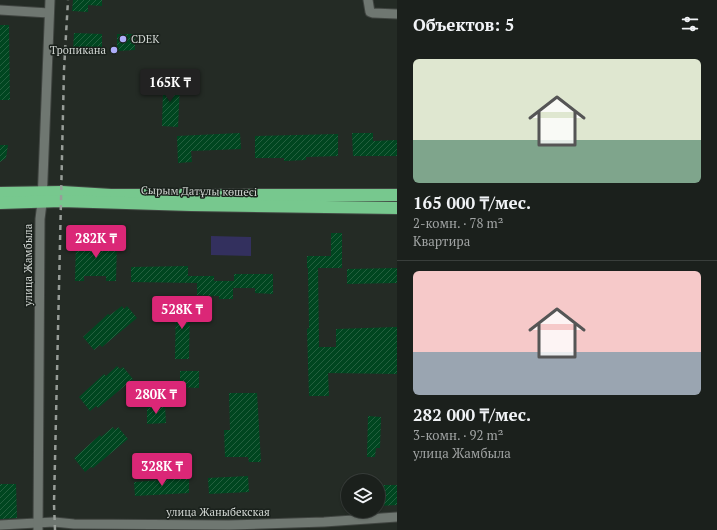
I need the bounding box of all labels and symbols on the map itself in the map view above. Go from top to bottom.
place label: CDEK [131,32,160,46]
marker: CDEK [118,34,128,44]
place label: Тропикана [50,43,106,57]
marker: Тропикана [109,45,119,55]
pin: 165K ₸ [137,69,203,103]
street label: Сырым Датұлы көшесі [141,183,257,199]
street label: улица Жамбыла [21,223,35,307]
pin: 282K ₸ [63,225,129,259]
pin: 528K ₸ [149,296,215,330]
pin: 280K ₸ [123,381,189,415]
pin: 328K ₸ [129,453,195,487]
street label: улица Жаныбекская [165,505,270,519]

